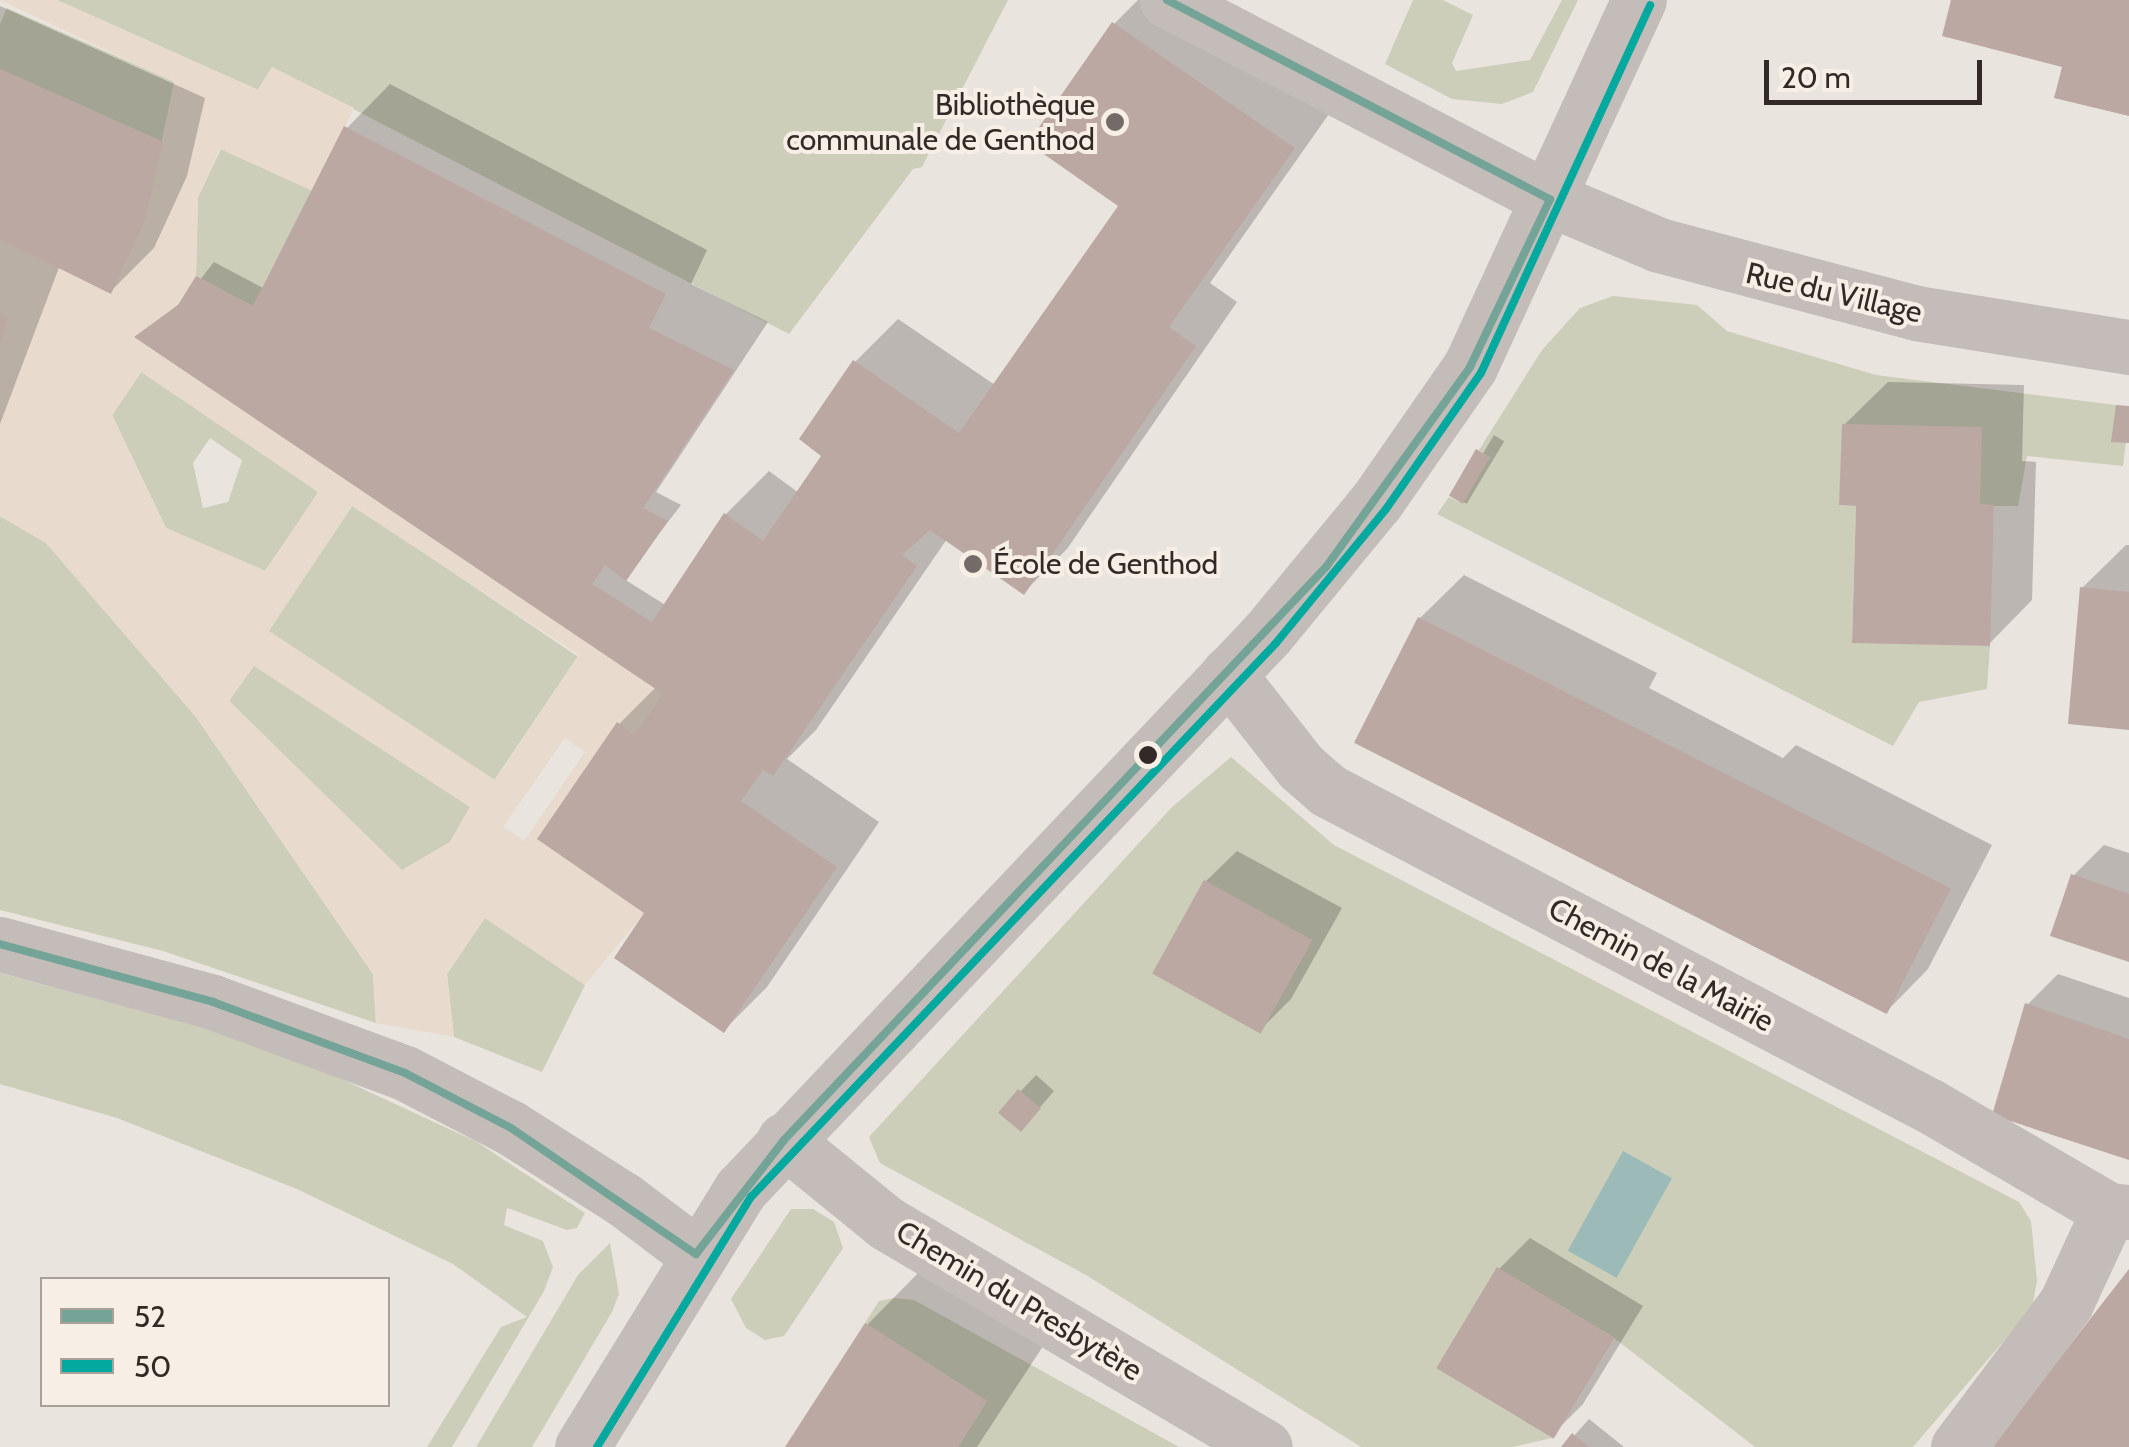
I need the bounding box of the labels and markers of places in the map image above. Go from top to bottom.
place label: Bibliothèque communale de Genthod [786,87,1095,158]
marker: Bibliothèque communale de Genthod [1104,111,1126,133]
place label: École de Genthod [993,546,1218,582]
marker: École de Genthod [962,553,984,575]
unlabelled marker [1138,745,1158,765]

